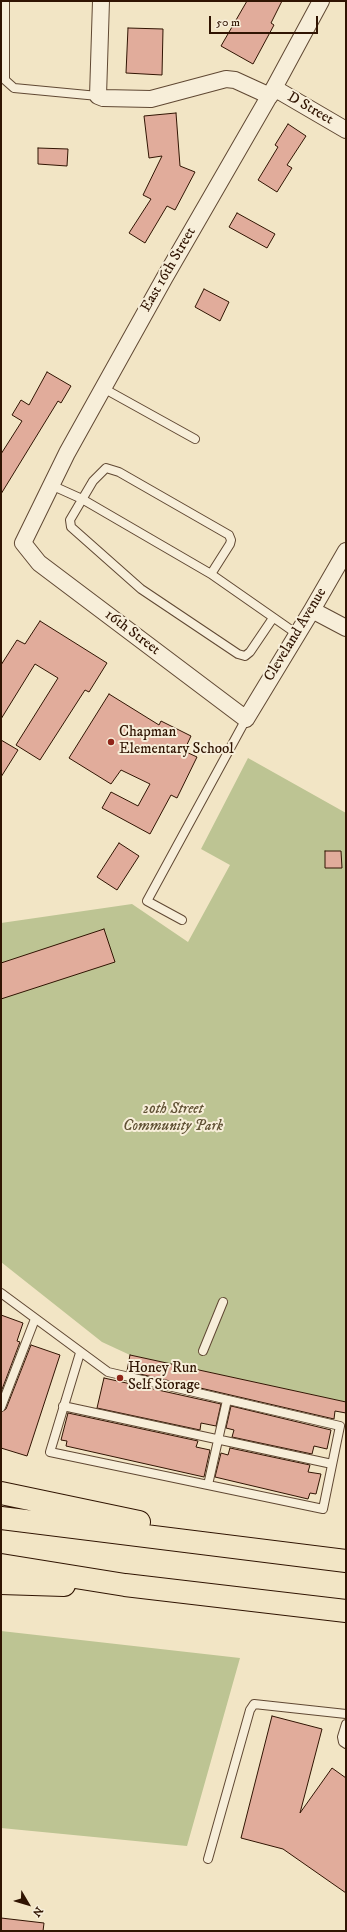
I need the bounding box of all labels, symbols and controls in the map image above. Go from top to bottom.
scale bar [211,8,320,34]
text: 50 m [216,15,240,30]
street label: D Street [284,89,336,129]
street label: East 16th Street [138,225,200,315]
street label: Cleveland Avenue [261,585,331,685]
street label: 16th Street [101,606,163,660]
place label: Chapman Elementary School [119,724,234,759]
marker: Chapman Elementary School [106,737,116,747]
park label: 20th Street Community Park [123,1101,223,1136]
place label: Honey Run Self Storage [128,1360,200,1395]
marker: Honey Run Self Storage [115,1373,125,1383]
north arrow [8,1884,48,1924]
text: N [29,1904,46,1919]

